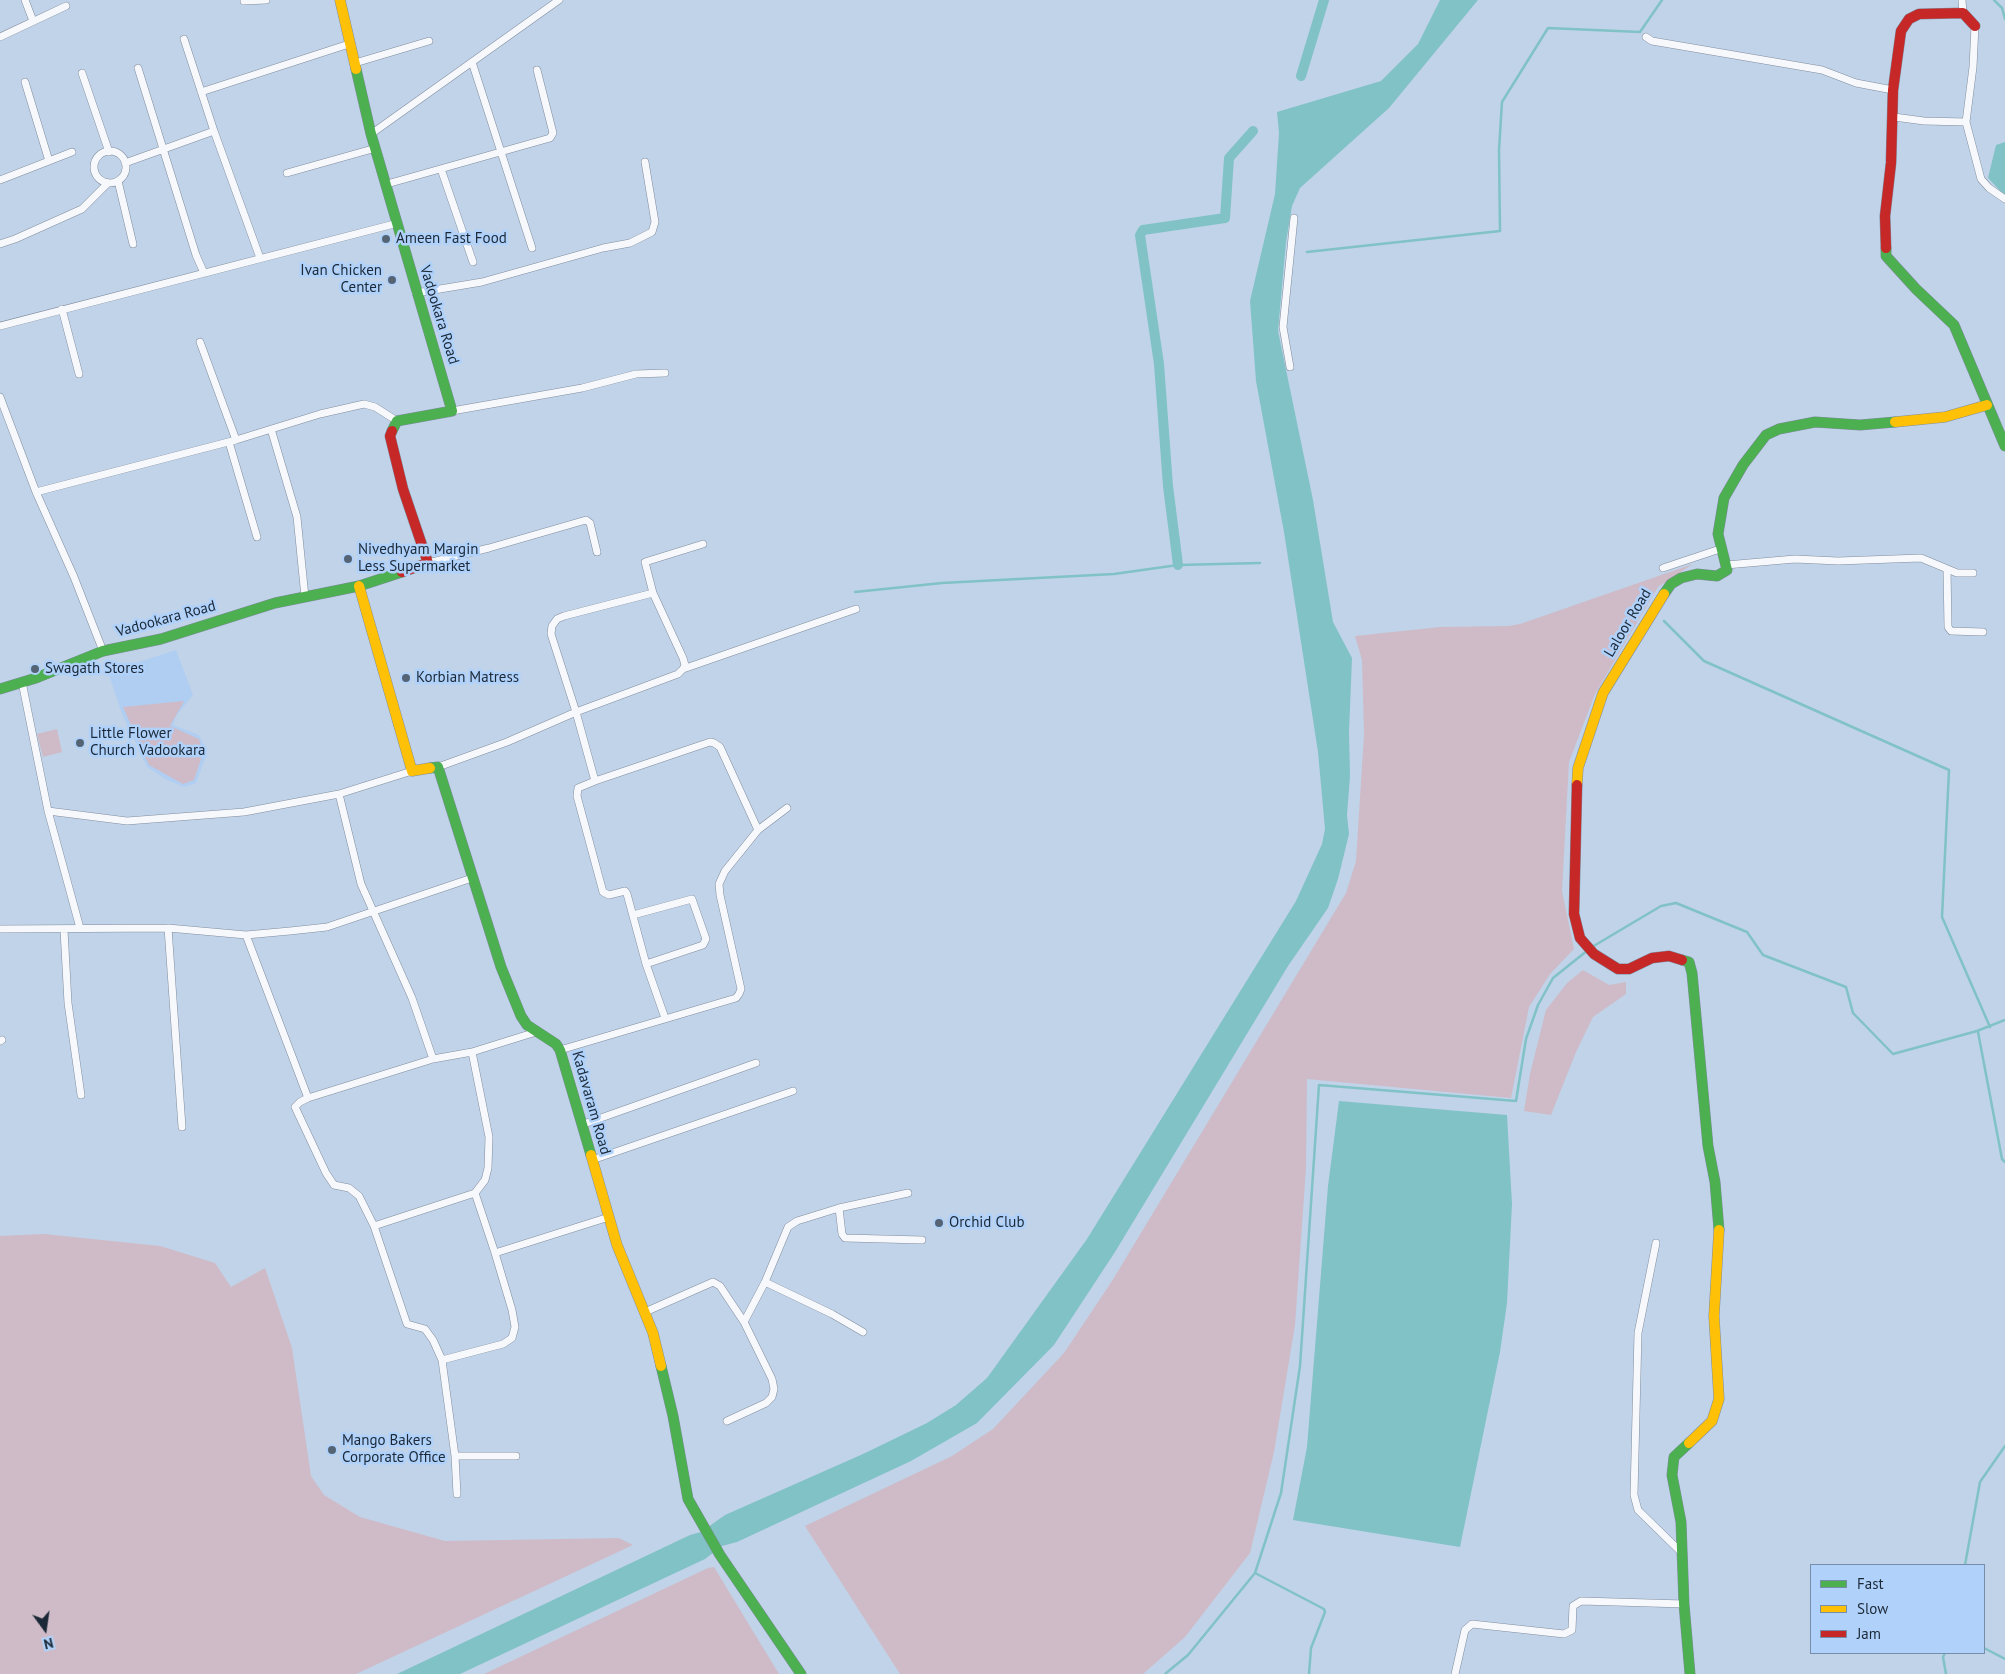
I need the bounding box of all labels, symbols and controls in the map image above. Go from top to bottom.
place label: Ameen Fast Food [396,230,507,248]
marker: Ameen Fast Food [380,233,392,245]
place label: Ivan Chicken Center [300,262,382,297]
street label: Vadookara Road [415,263,463,367]
marker: Ivan Chicken Center [386,274,398,286]
place label: Nivedhyam Margin Less Supermarket [358,541,478,576]
marker: Nivedhyam Margin Less Supermarket [342,553,354,565]
street label: Laloor Road [1601,586,1655,660]
street label: Vadookara Road [114,597,218,641]
place label: Swagath Stores [45,660,144,678]
marker: Swagath Stores [29,663,41,675]
place label: Korbian Matress [416,669,519,687]
marker: Korbian Matress [400,672,412,684]
place label: Little Flower Church Vadookara [90,725,205,760]
marker: Little Flower Church Vadookara [74,737,86,749]
street label: Kadavaram Road [568,1049,614,1157]
place label: Orchid Club [949,1214,1025,1232]
marker: Orchid Club [933,1217,945,1229]
place label: Mango Bakers Corporate Office [342,1432,446,1467]
marker: Mango Bakers Corporate Office [326,1444,338,1456]
legend [1810,1564,1985,1654]
text: Fast [1857,1574,1884,1593]
text: Slow [1857,1599,1888,1618]
north arrow [20,1604,70,1654]
text: Jam [1857,1624,1881,1643]
text: N [42,1634,55,1653]

